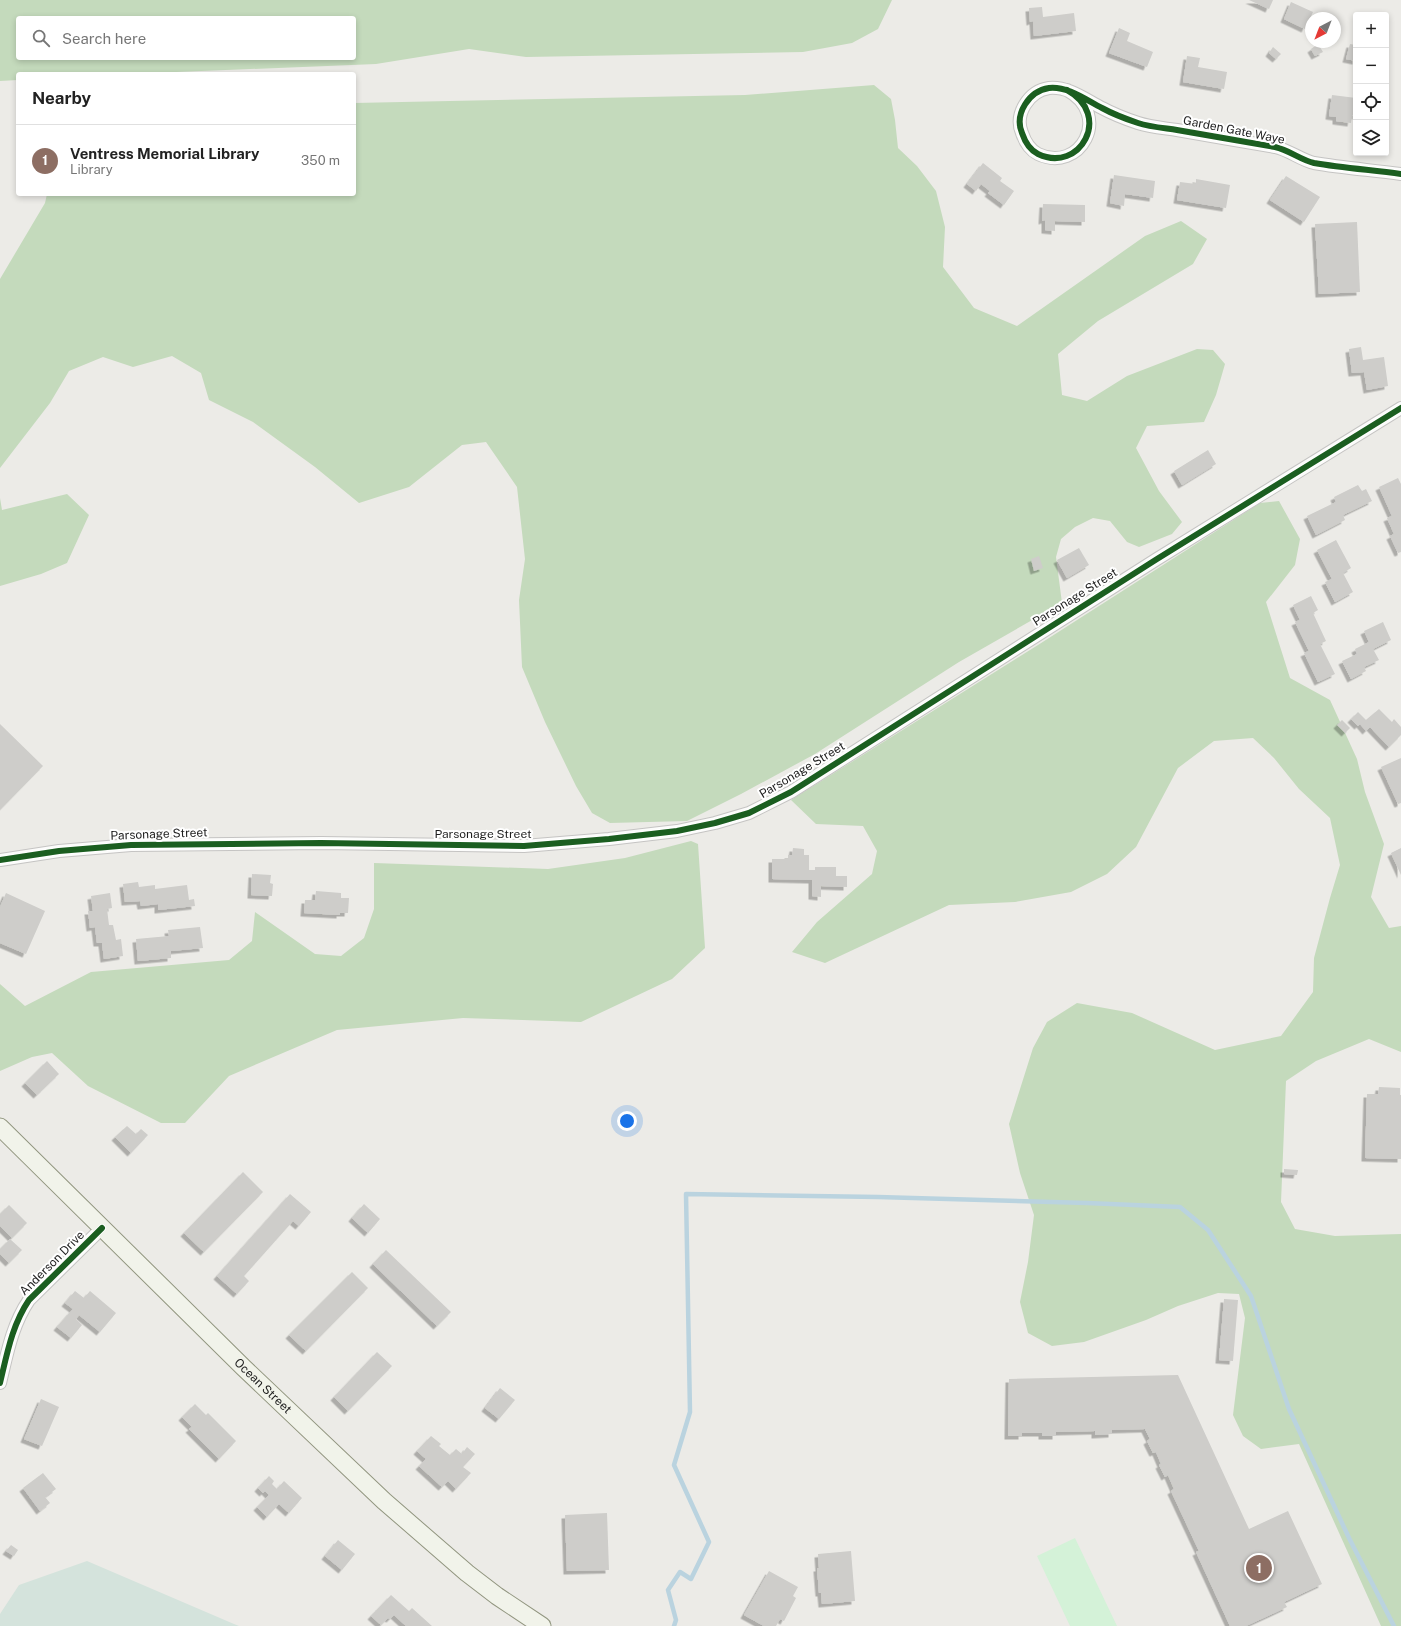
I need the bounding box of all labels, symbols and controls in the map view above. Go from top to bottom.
north arrow [1305,12,1341,48]
map controls [1353,12,1389,156]
button: + [1353,12,1389,48]
search box [16,16,356,60]
icon: search [30,27,52,49]
text: Search here [62,30,146,47]
button: − [1353,48,1389,84]
button: locate [1353,84,1389,120]
text: Nearby [32,88,91,108]
street label: Garden Gate Waye [1182,113,1286,147]
button: layers [1353,120,1389,156]
text: Ventress Memorial Library [70,145,259,162]
text: 1 [42,153,48,168]
text: 350 m [301,153,340,168]
text: Library [70,162,113,177]
street label: Parsonage Street [1030,565,1120,629]
street label: Parsonage Street [757,739,848,801]
street label: Parsonage Street [110,825,208,843]
street label: Parsonage Street [434,827,532,841]
your location [617,1111,637,1131]
street label: Anderson Drive [17,1228,87,1298]
street label: Ocean Street [231,1355,295,1417]
pin: 1 [1246,1553,1272,1583]

